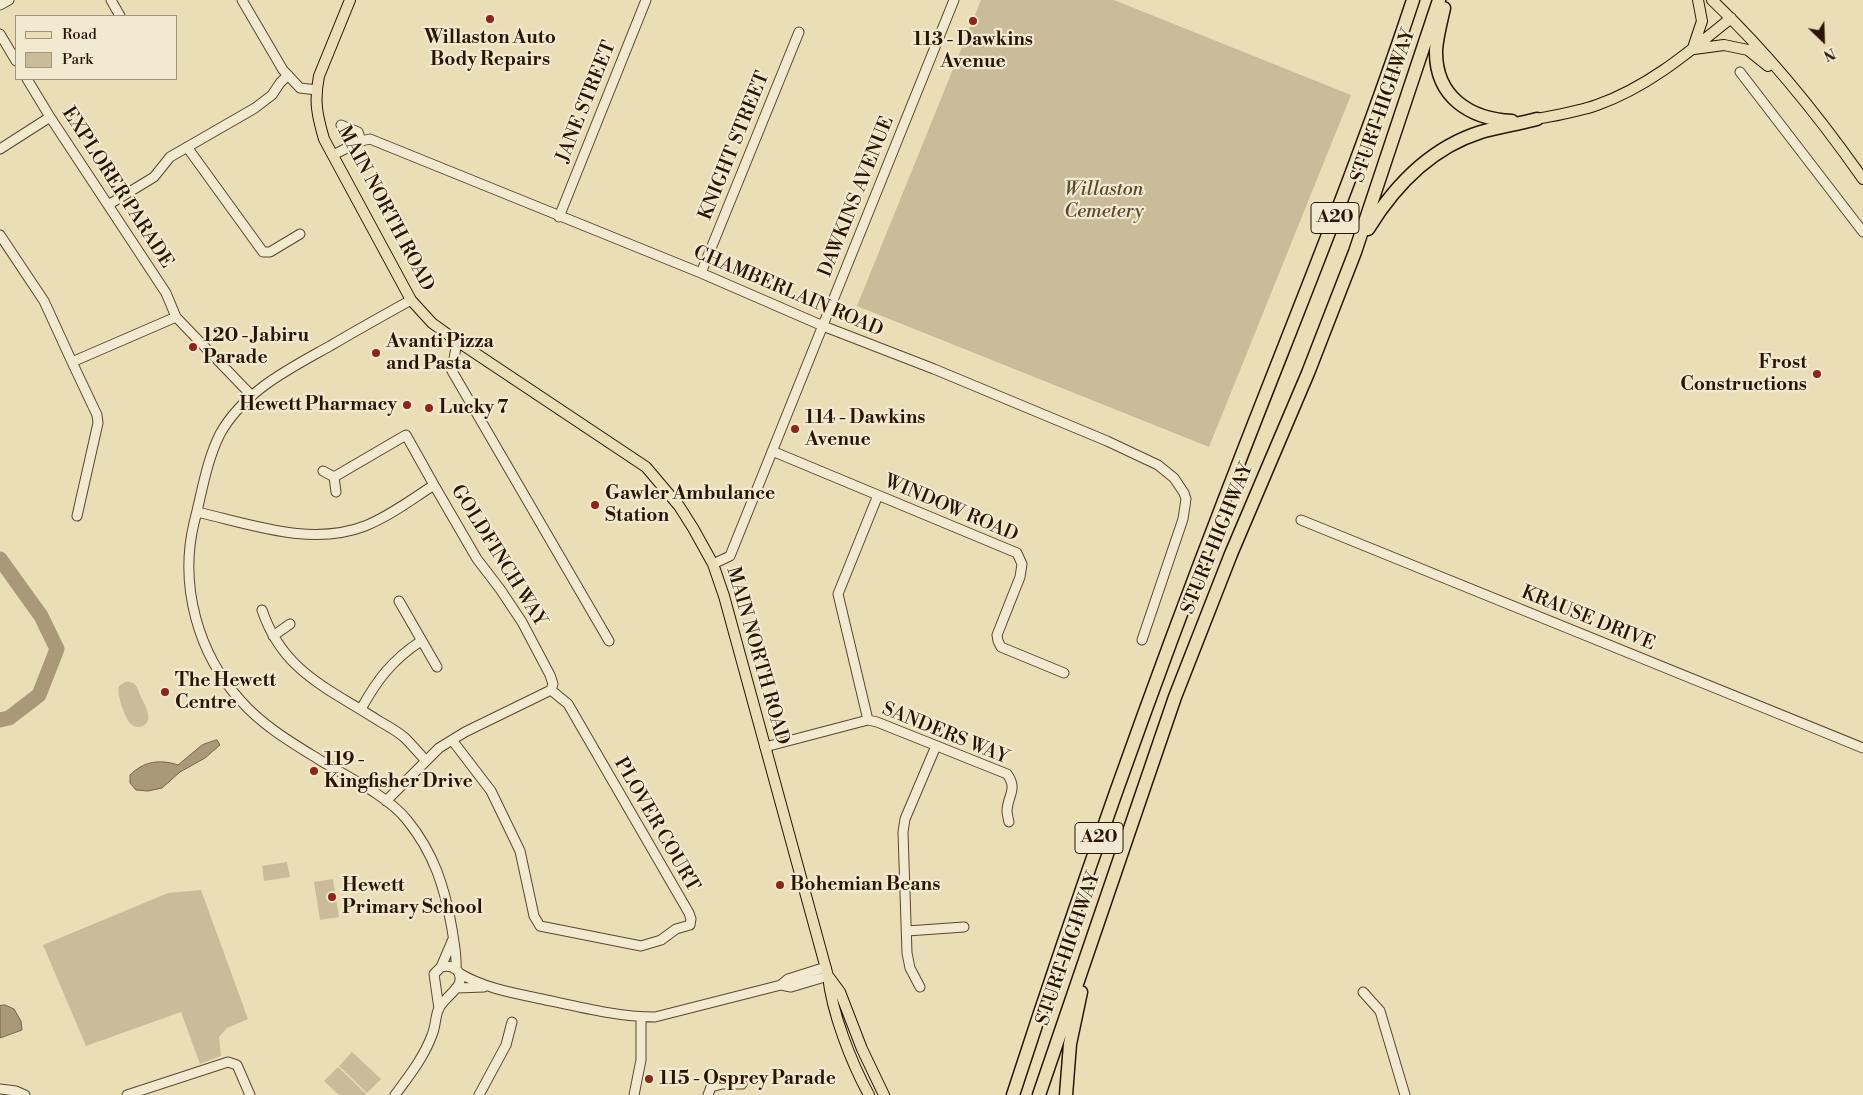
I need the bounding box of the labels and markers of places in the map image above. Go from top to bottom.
marker: Willaston Auto Body Repairs [484,13,496,25]
marker: 113 - Dawkins Avenue [967,15,979,27]
place label: Willaston Auto Body Repairs [424,27,556,71]
place label: 113 - Dawkins Avenue [913,29,1033,73]
place label: 120 - Jabiru Parade [203,325,309,369]
place label: Avanti Pizza and Pasta [386,331,494,375]
marker: 120 - Jabiru Parade [187,341,199,353]
marker: Avanti Pizza and Pasta [370,347,382,359]
place label: Frost Constructions [1680,352,1807,396]
marker: Frost Constructions [1811,368,1823,380]
place label: Hewett Pharmacy [239,394,397,416]
place label: Lucky 7 [439,397,508,419]
marker: Hewett Pharmacy [401,399,413,411]
marker: Lucky 7 [423,402,435,414]
place label: 114 - Dawkins Avenue [805,407,925,451]
marker: 114 - Dawkins Avenue [789,423,801,435]
place label: Gawler Ambulance Station [605,483,775,527]
marker: Gawler Ambulance Station [589,499,601,511]
place label: The Hewett Centre [175,670,276,714]
marker: The Hewett Centre [159,686,171,698]
place label: 119 - Kingfisher Drive [324,749,473,793]
marker: 119 - Kingfisher Drive [308,765,320,777]
place label: Bohemian Beans [790,874,940,896]
place label: Hewett Primary School [342,875,483,919]
marker: Bohemian Beans [774,879,786,891]
marker: Hewett Primary School [326,891,338,903]
place label: 115 - Osprey Parade [659,1068,836,1090]
marker: 115 - Osprey Parade [643,1073,655,1085]

